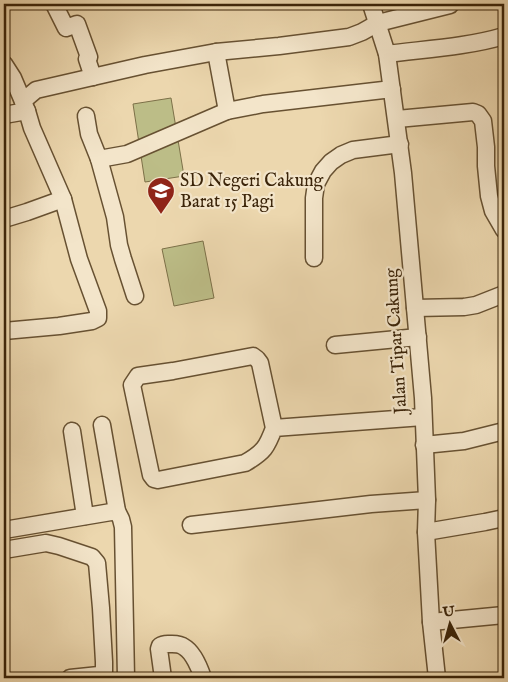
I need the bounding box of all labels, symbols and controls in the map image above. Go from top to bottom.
place label: SD Negeri Cakung Barat 15 Pagi [180,170,324,214]
school or university icon: SD Negeri Cakung Barat 15 Pagi [146,176,176,215]
street label: Jalan Tipar Cakung [380,267,414,417]
north arrow [426,600,476,650]
text: U [441,602,457,622]

